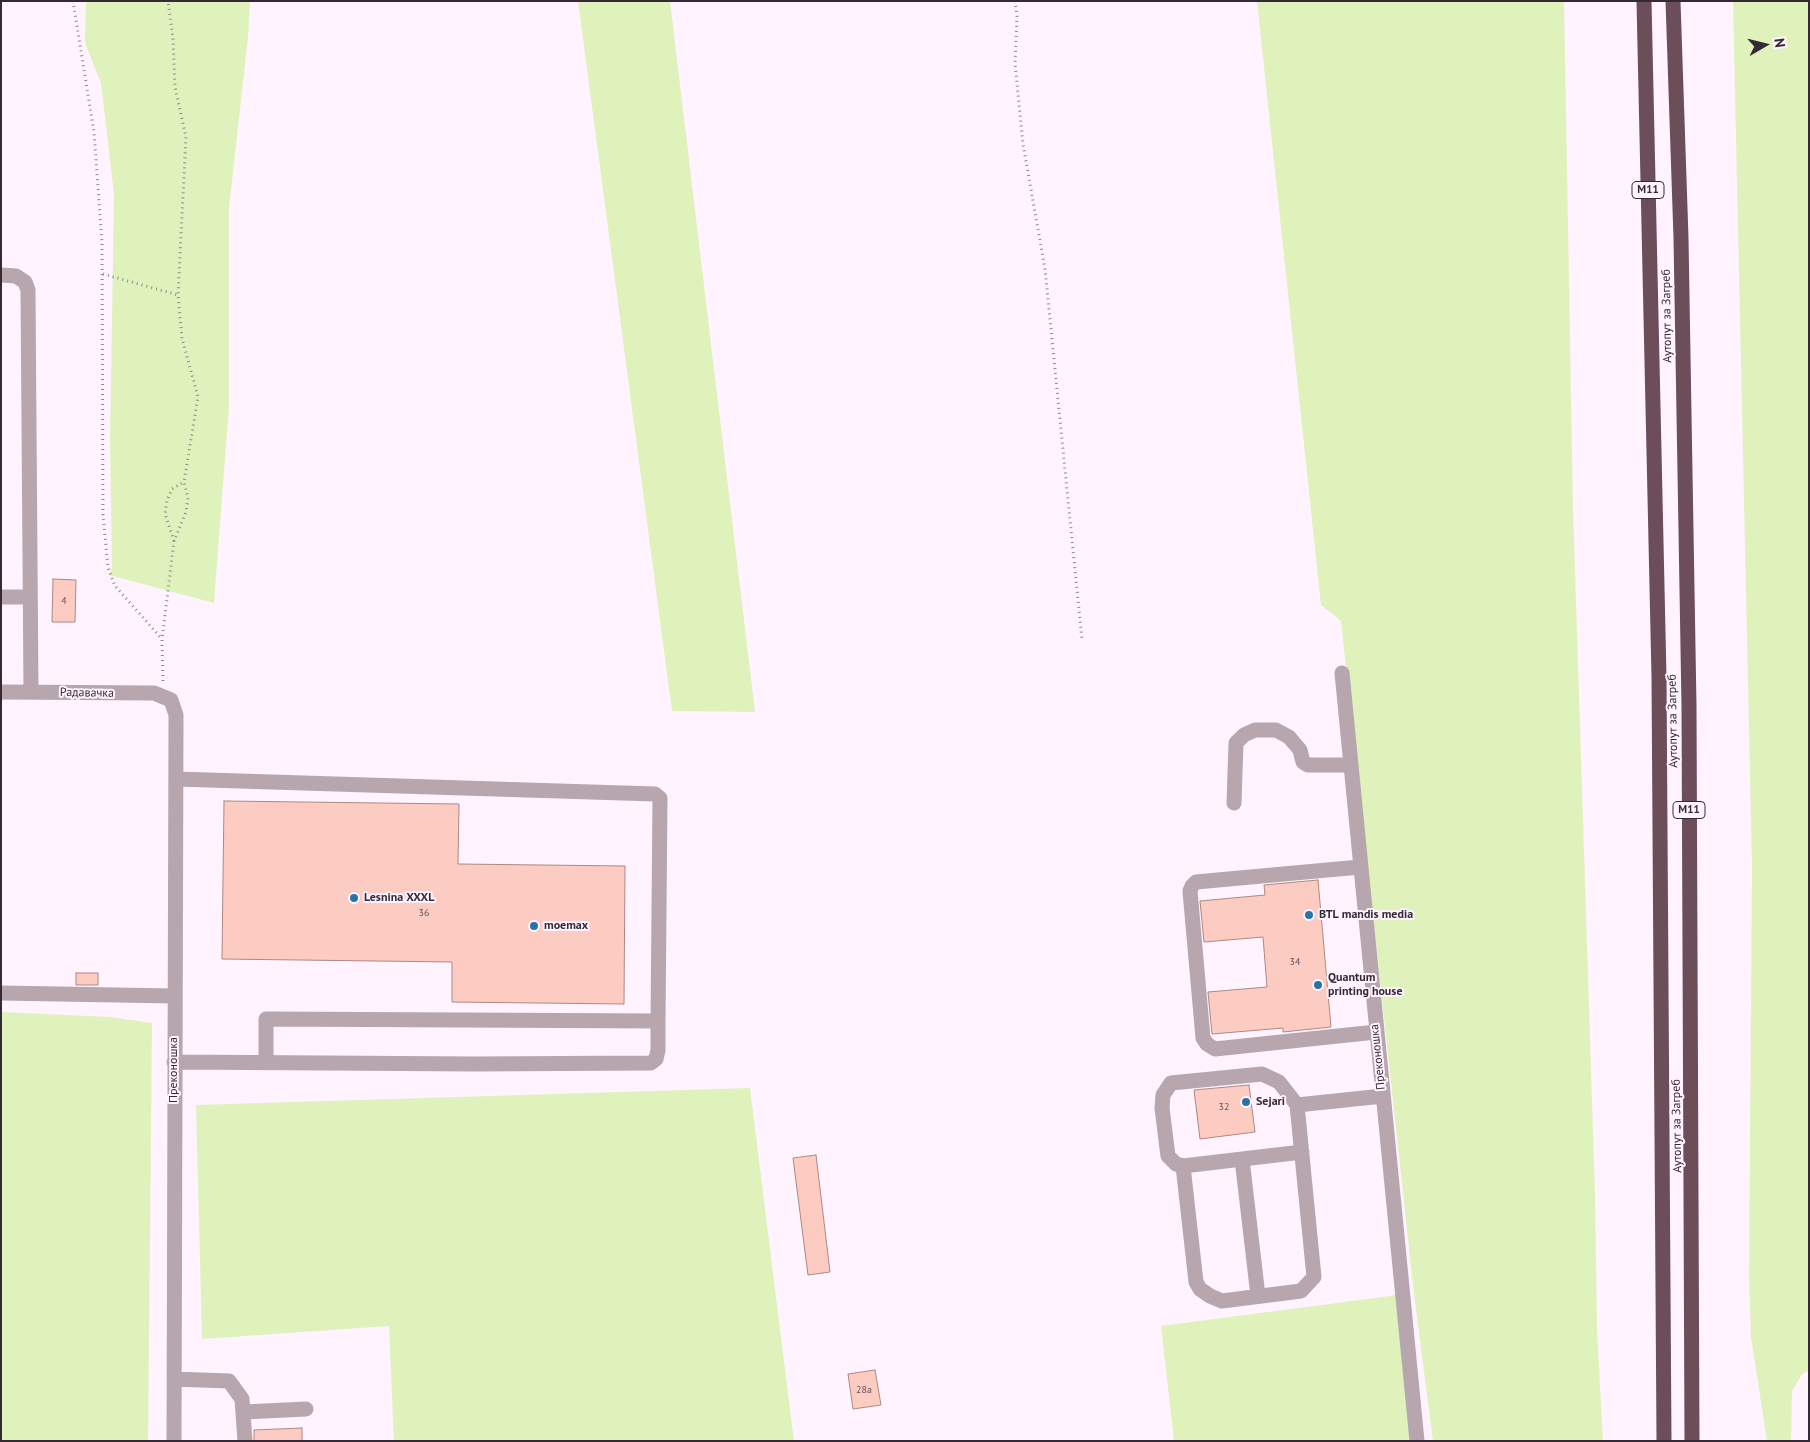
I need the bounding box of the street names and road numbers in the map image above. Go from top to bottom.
road number: M11 [1632,182,1664,198]
street label: Аутопут за Загреб [1659,269,1675,363]
street label: Аутопут за Загреб [1665,674,1681,768]
street label: Радавачка [60,685,114,701]
road number: M11 [1673,802,1705,818]
street label: Преконошка [1367,1023,1389,1091]
street label: Преконошка [167,1037,181,1103]
street label: Аутопут за Загреб [1669,1079,1685,1173]

